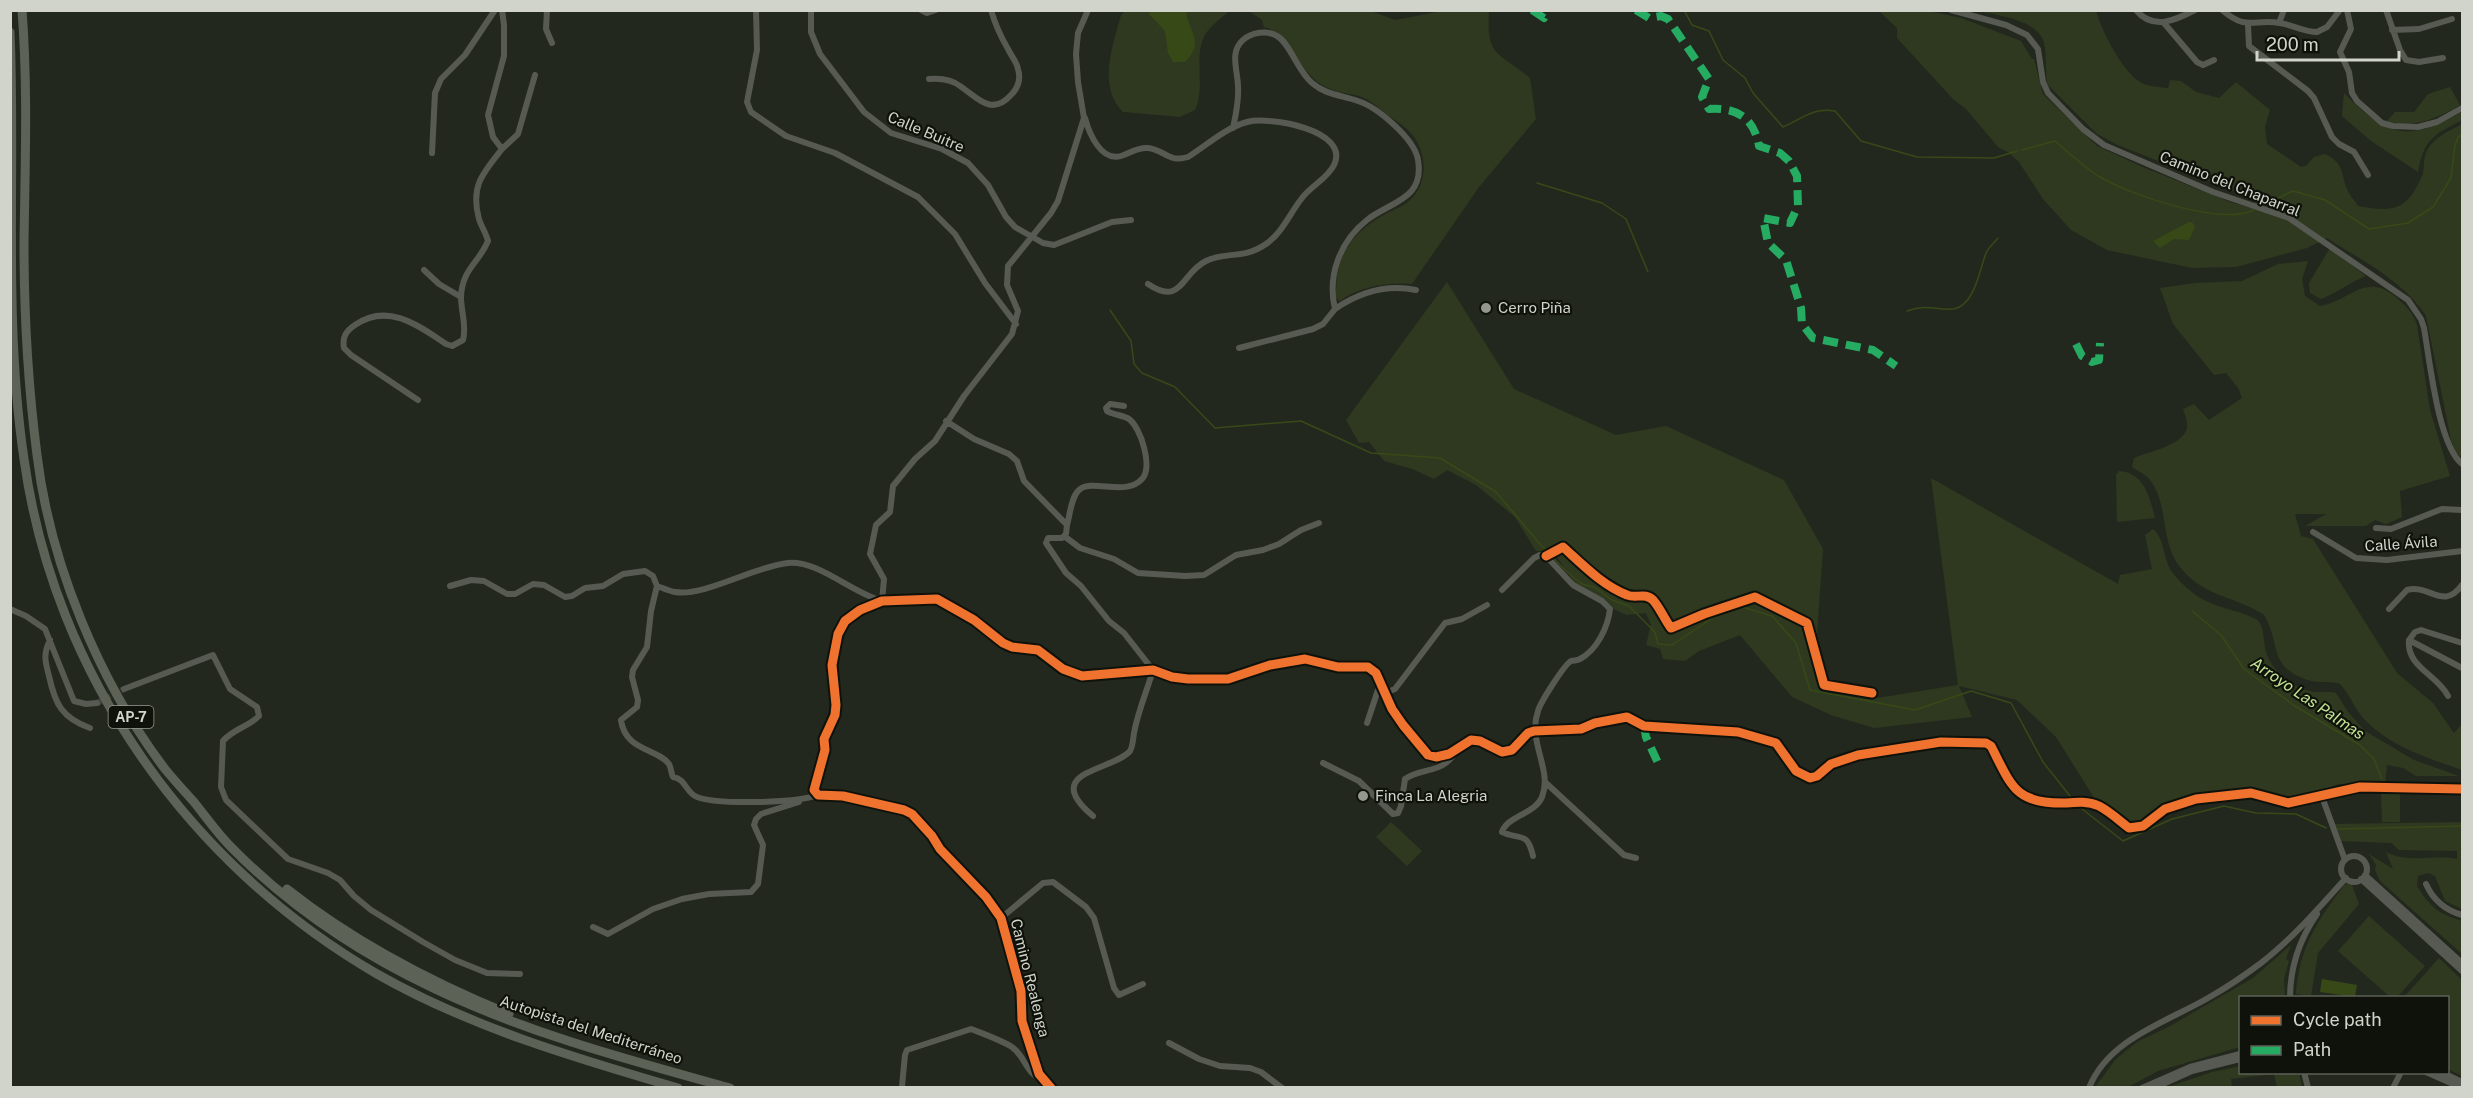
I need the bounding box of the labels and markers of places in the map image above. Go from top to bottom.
place label: Cerro Piña [1498,299,1571,316]
marker: Cerro Piña [1479,301,1493,315]
place label: Finca La Alegria [1375,787,1487,804]
marker: Finca La Alegria [1356,789,1370,803]

